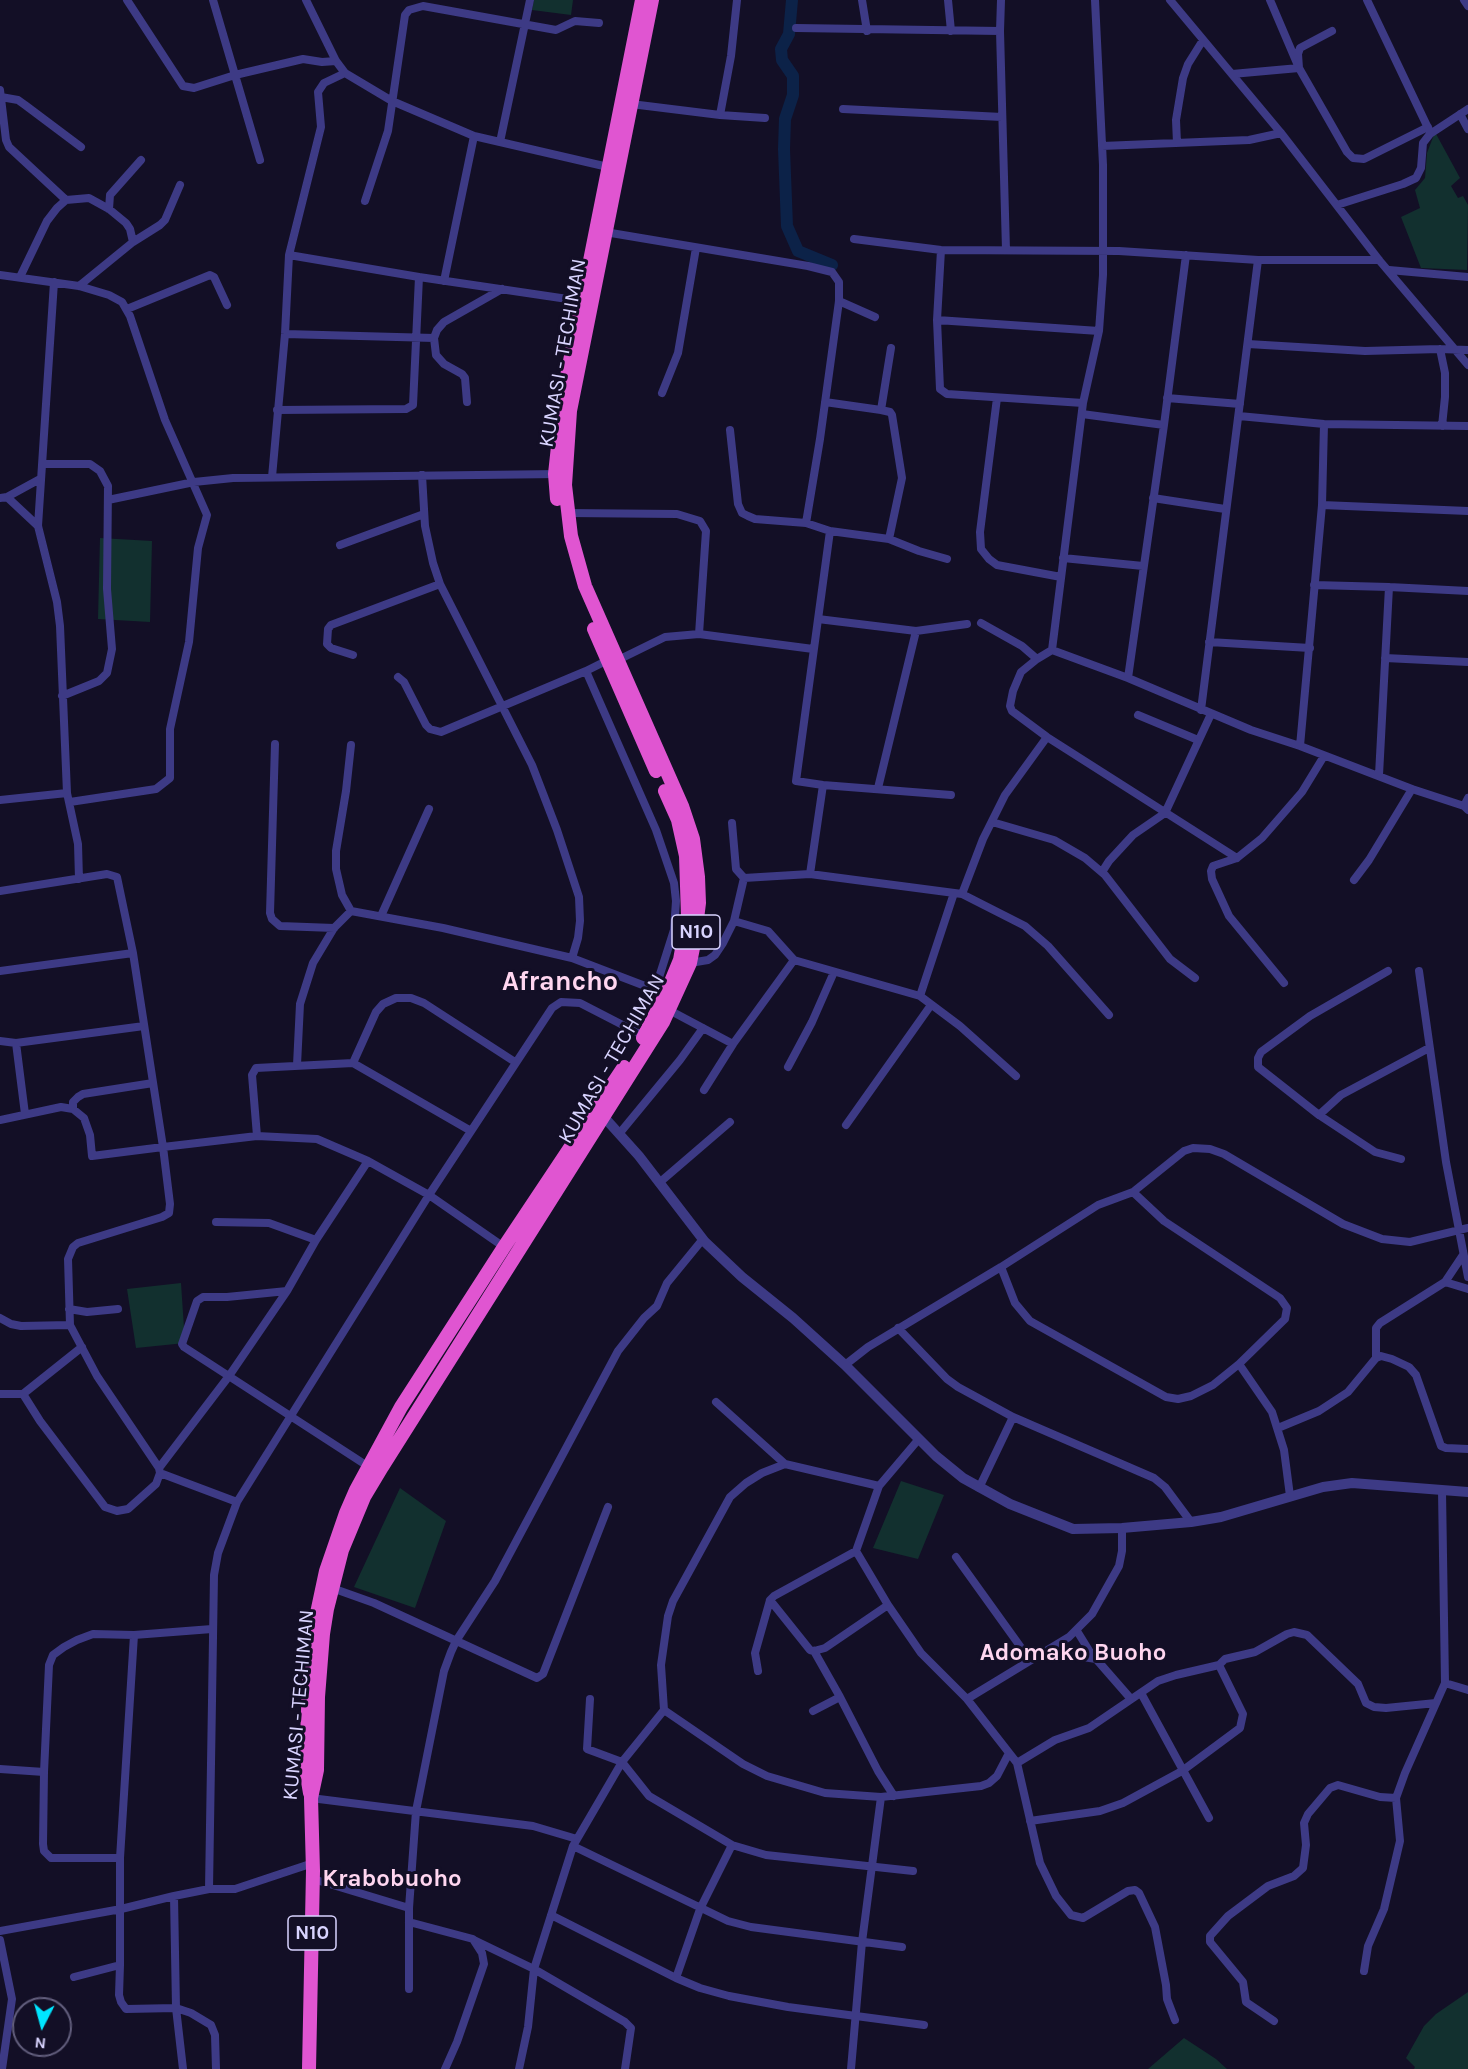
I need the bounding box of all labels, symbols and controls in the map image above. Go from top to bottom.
street label: KUMASI - TECHIMAN [534,257,592,449]
road number: N10 [672,915,720,949]
district label: Afrancho [502,966,618,998]
street label: KUMASI - TECHIMAN [553,970,671,1148]
street label: KUMASI - TECHIMAN [278,1609,320,1801]
district label: Adomako Buoho [980,1639,1166,1667]
district label: Krabobuoho [322,1865,462,1893]
road number: N10 [288,1916,336,1950]
north arrow [12,1997,72,2057]
text: N [34,2033,47,2053]

